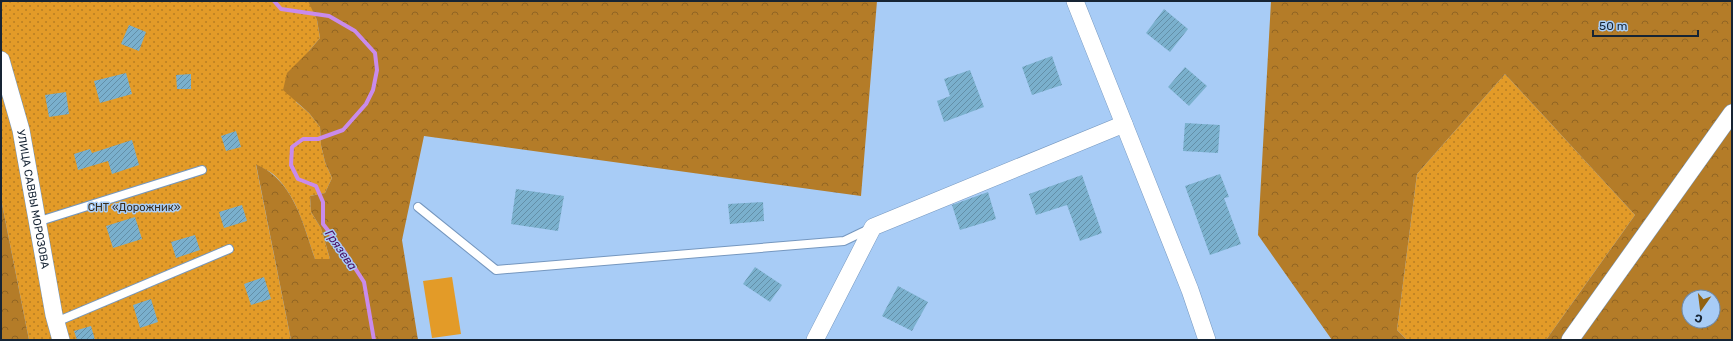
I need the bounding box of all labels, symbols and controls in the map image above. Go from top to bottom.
scale bar [1593,12,1698,38]
text: 50 m [1599,19,1627,33]
street label: УЛИЦА САВВЫ МОРОЗОВА [15,128,52,270]
park label: СНТ «Дорожник» [88,201,181,214]
water label: Грязева [322,227,360,273]
north arrow [1681,289,1721,329]
text: С [1693,311,1704,325]

